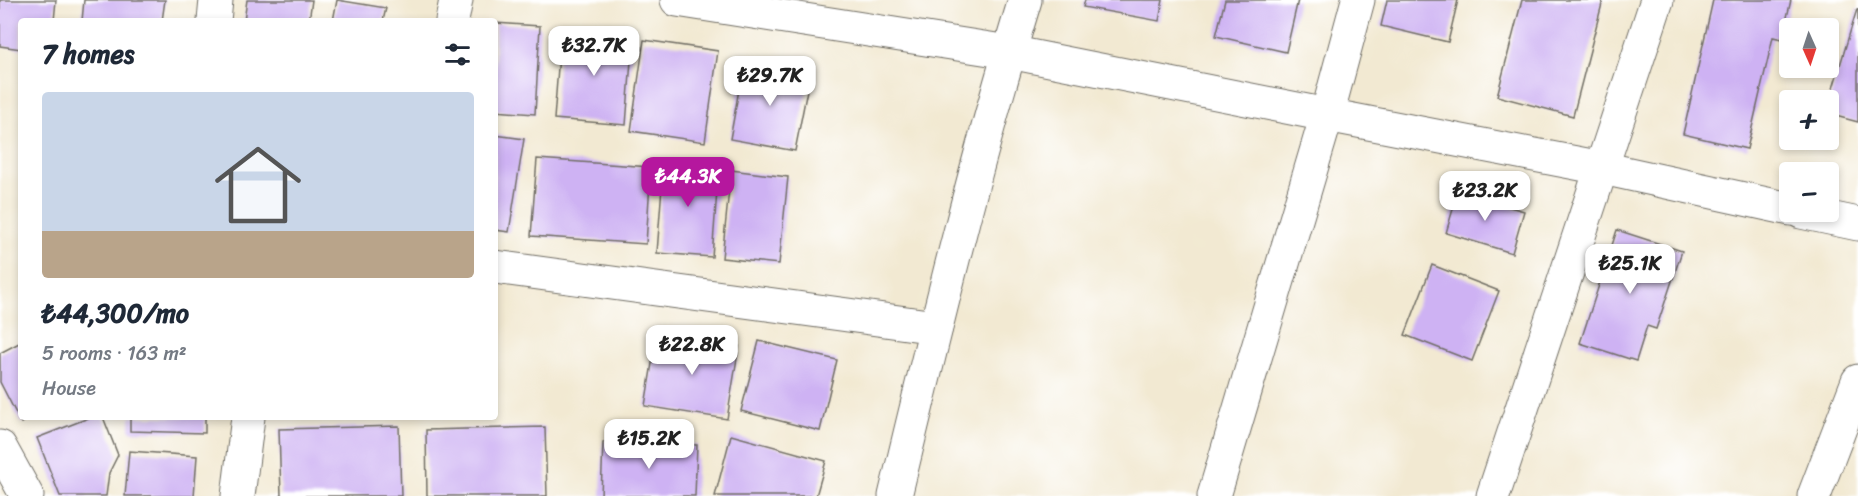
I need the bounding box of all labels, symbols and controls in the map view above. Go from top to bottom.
north arrow [1779,18,1839,78]
map controls [1779,18,1839,222]
pin: ₺32.7K [545,26,643,77]
text: ₺32.7K [562,28,626,63]
text: 7 homes [42,31,134,77]
icon: filters [441,38,474,71]
pin: ₺29.7K [721,56,819,107]
text: ₺29.7K [738,58,802,93]
button: + [1779,90,1839,150]
icon: home [204,131,312,239]
pin: ₺44.3K [639,157,737,208]
text: ₺44.3K [655,159,721,194]
button: − [1779,162,1839,222]
pin: ₺23.2K [1436,171,1534,222]
text: ₺23.2K [1453,173,1517,208]
pin: ₺25.1K [1581,244,1679,295]
text: ₺25.1K [1599,246,1661,281]
text: ₺44,300/mo [42,290,189,336]
pin: ₺22.8K [643,325,741,376]
text: ₺22.8K [660,327,724,362]
text: 5 rooms · 163 m² [42,336,187,371]
text: House [42,371,96,406]
pin: ₺15.2K [600,419,698,470]
text: ₺15.2K [618,421,680,456]

